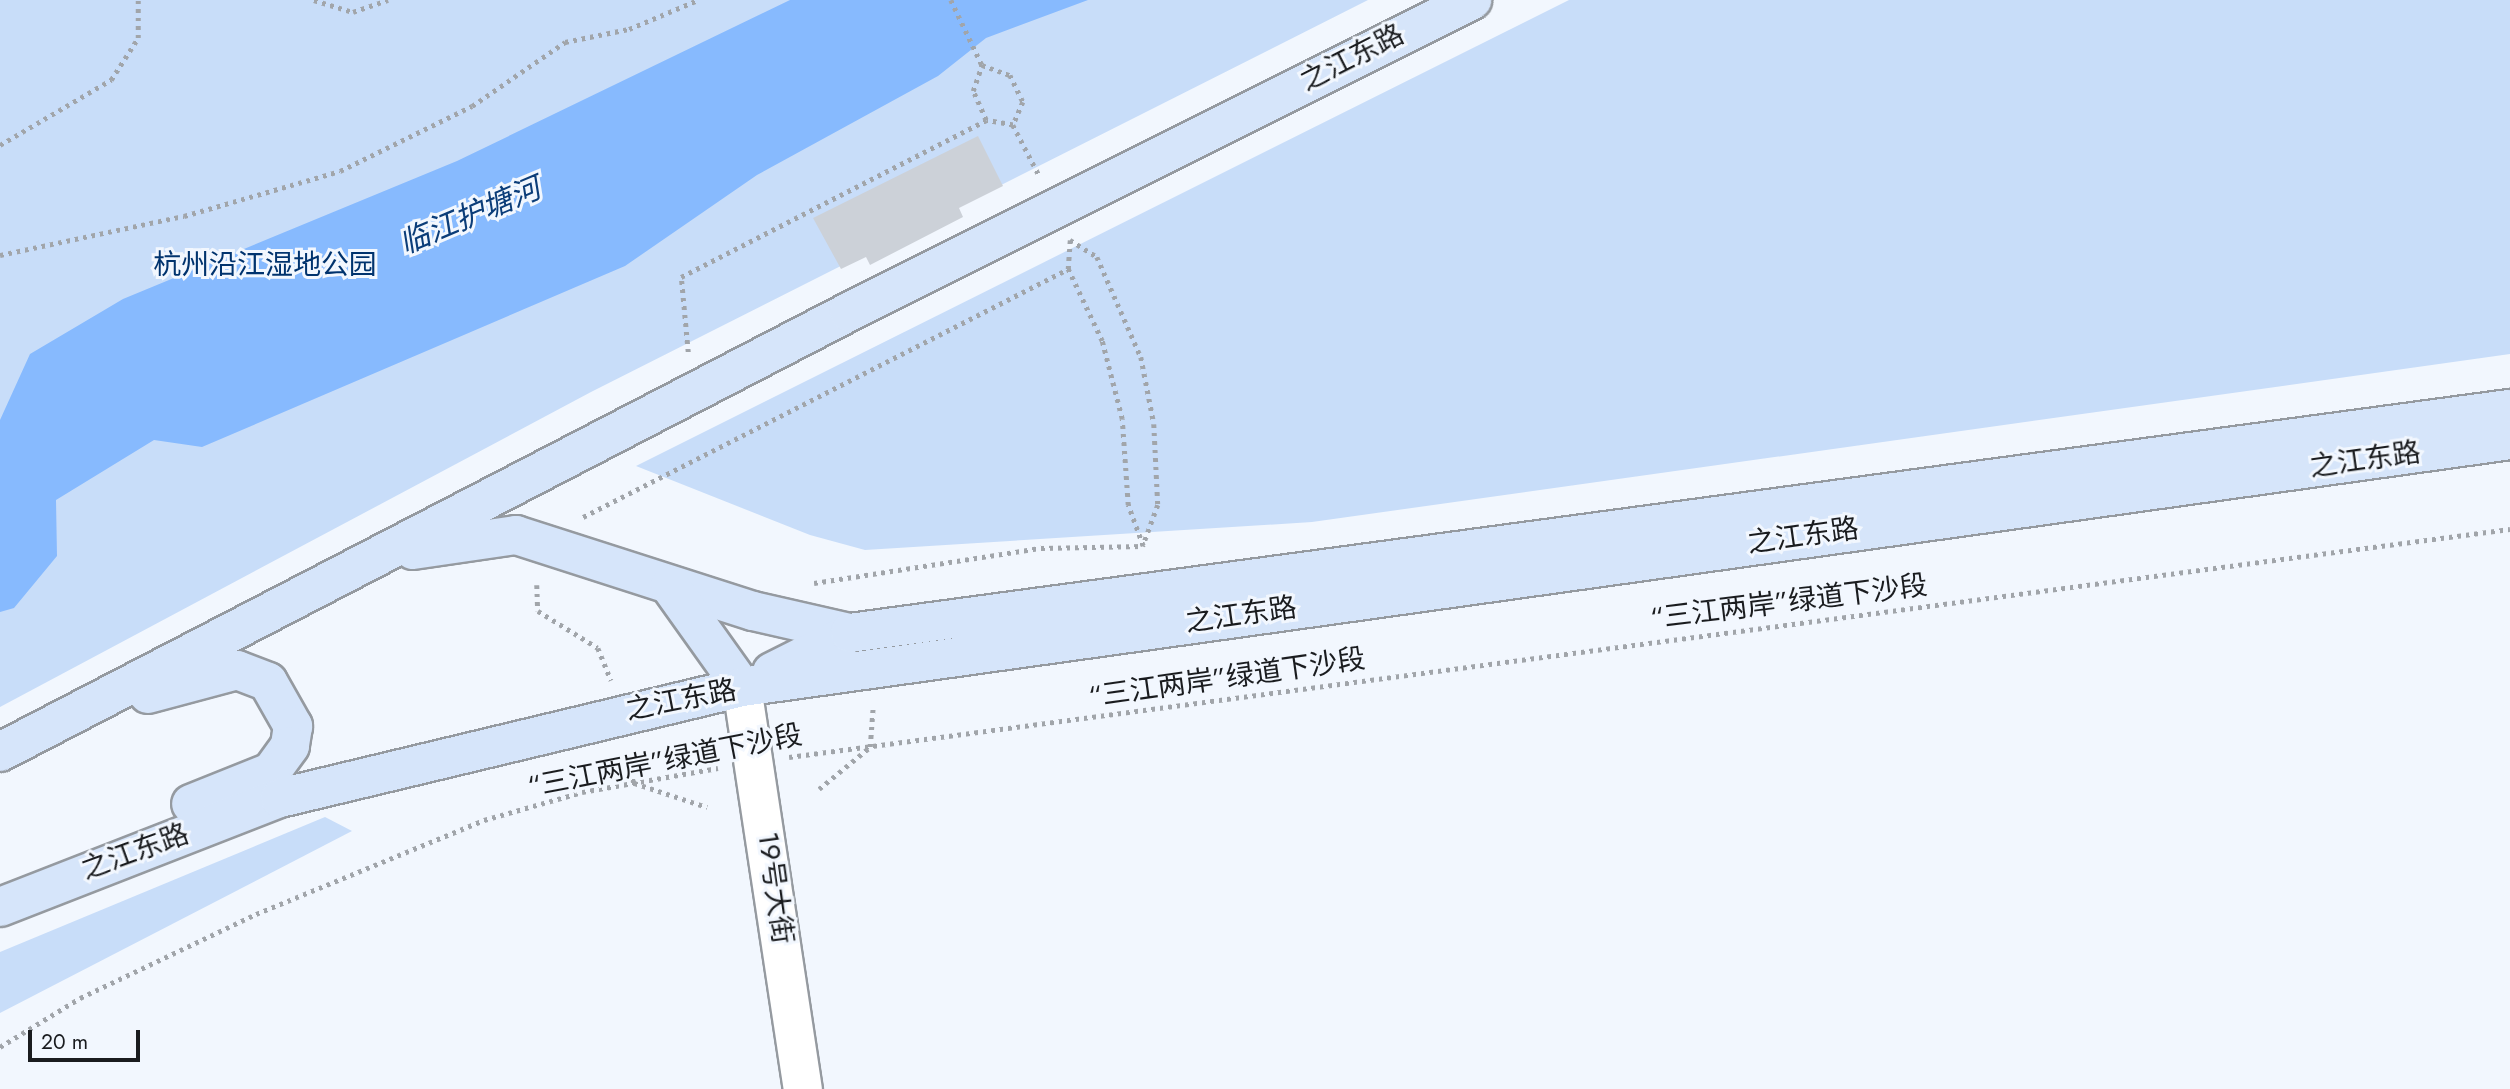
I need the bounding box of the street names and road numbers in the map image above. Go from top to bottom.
street label: 之江东路 [1294,18,1410,98]
street label: 之江东路 [2307,436,2423,484]
street label: 之江东路 [1745,512,1861,560]
street label: “三江两岸”绿道下沙段 [1649,568,1929,636]
street label: 之江东路 [1183,591,1299,639]
street label: “三江两岸”绿道下沙段 [1087,642,1367,714]
street label: 之江东路 [623,673,739,727]
street label: “三江两岸”绿道下沙段 [525,718,805,804]
street label: 之江东路 [77,817,193,887]
street label: 19号大街 [751,830,799,946]

